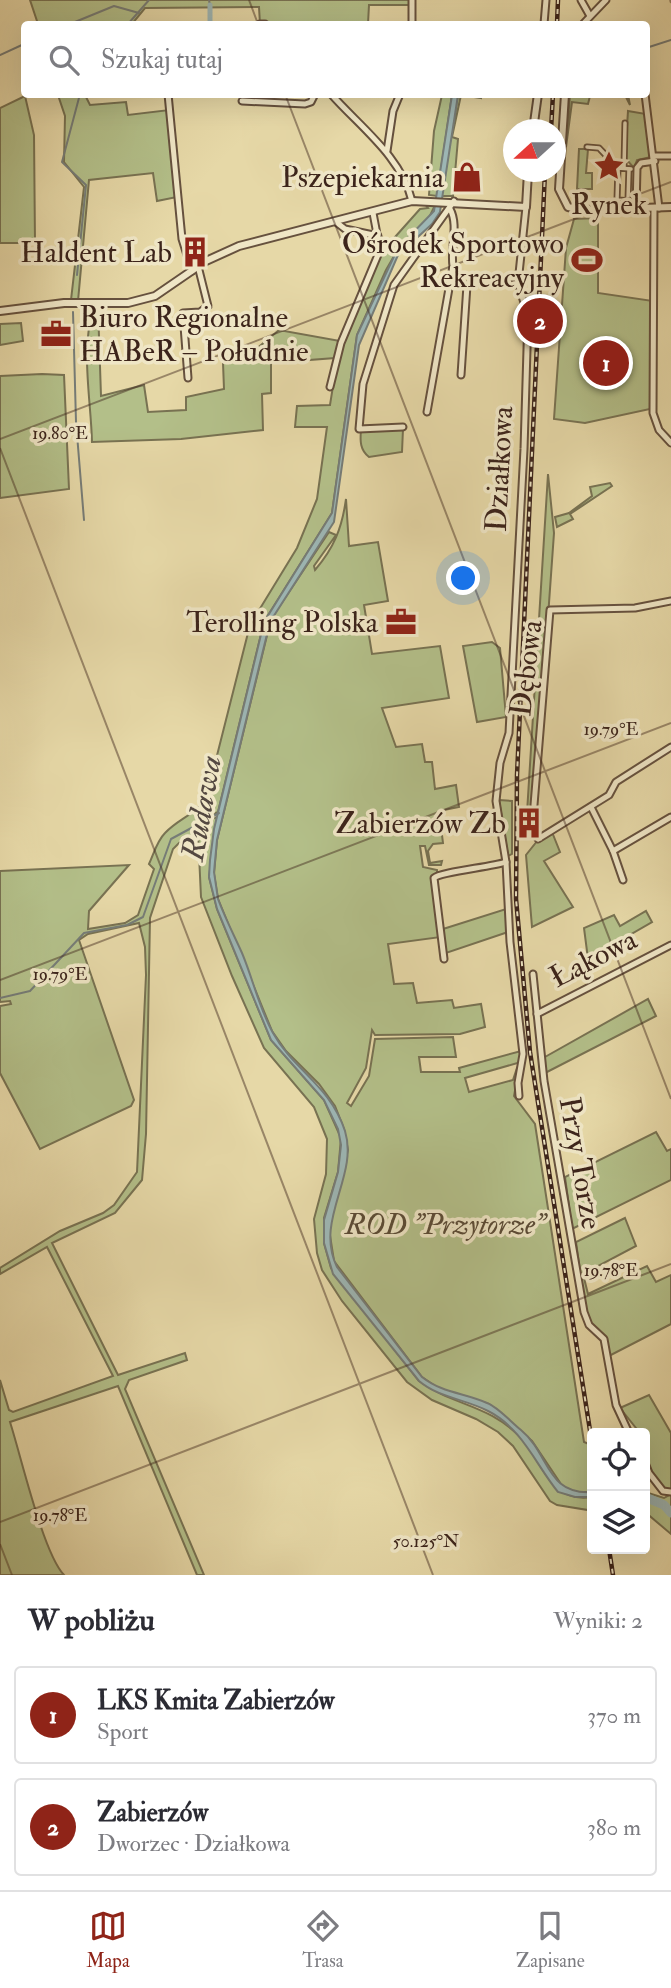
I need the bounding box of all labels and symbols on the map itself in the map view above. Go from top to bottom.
north arrow [503,119,566,182]
place icon: Rynek [592,149,626,183]
place label: Pszepiekarnia [281,159,445,196]
shop icon: Pszepiekarnia [450,160,484,194]
place label: Rynek [571,186,647,223]
place label: Ośrodek Sportowo Rekreacyjny [342,225,565,296]
place label: Haldent Lab [20,234,172,271]
building icon: Haldent Lab [178,235,212,269]
sports icon: Ośrodek Sportowo Rekreacyjny [570,243,604,277]
pin: 2 [517,295,563,347]
place label: Biuro Regionalne HABeR – Południe [79,299,309,370]
office icon: Biuro Regionalne HABeR – Południe [39,317,73,351]
pin: 1 [583,337,629,389]
street label: Działkowa [478,405,521,533]
text: 19.80°E [32,422,88,445]
your location [446,561,480,595]
place label: Terolling Polska [186,604,379,641]
office icon: Terolling Polska [384,605,418,639]
street label: Dębowa [502,617,551,718]
text: 19.79°E [583,718,639,741]
water label: Rudawa [173,752,231,865]
place label: Zabierzów Zb [334,805,506,842]
building icon: Zabierzów Zb [512,806,546,840]
street label: Łąkowa [543,921,644,996]
text: 19.79°E [32,963,88,986]
street label: Przy Torze [551,1094,610,1232]
park label: ROD "Przytorze" [344,1206,549,1243]
text: 19.78°E [584,1259,638,1282]
text: 19.78°E [33,1504,87,1527]
text: 50.125°N [393,1530,459,1553]

